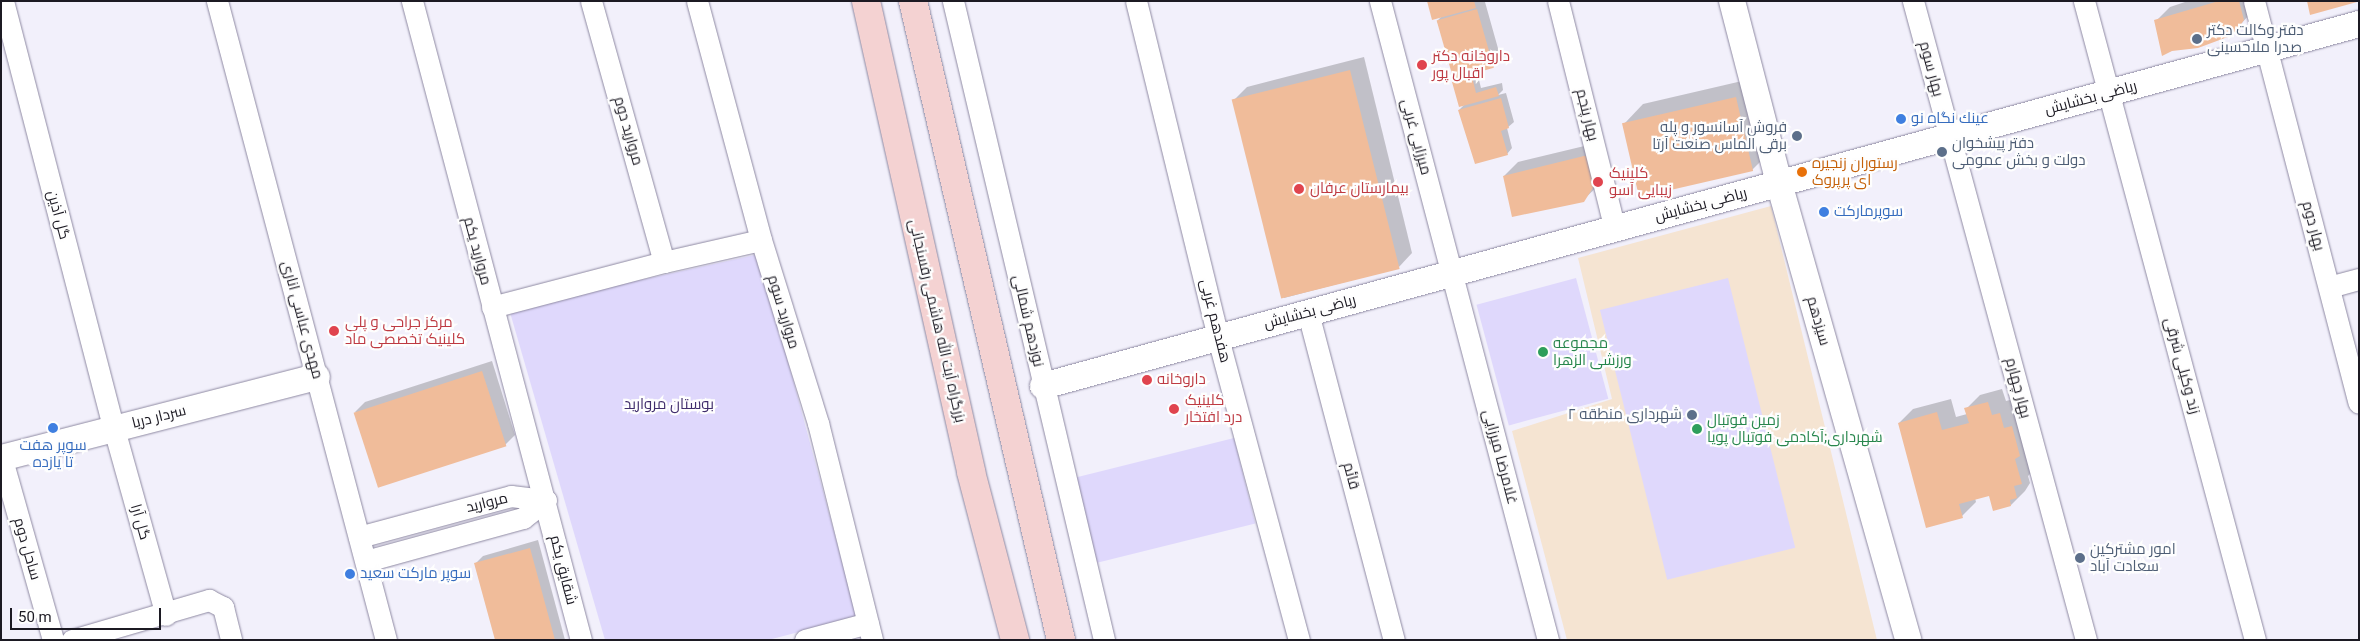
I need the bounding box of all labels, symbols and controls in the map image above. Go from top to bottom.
place label: دفتر وکالت دکتر صدرا ملاحسینی [2207,21,2304,56]
marker: دفتر وکالت دکتر صدرا ملاحسینی [2191,33,2203,45]
street label: بهار سوم [1915,39,1947,99]
place label: داروخانه دکتر اقبال پور [1432,47,1510,82]
marker: داروخانه دکتر اقبال پور [1416,59,1428,71]
street label: ریاضی بخشایش [2043,77,2139,119]
street label: بهار پنجم [1572,87,1602,143]
street label: مروارید دوم [610,94,646,168]
street label: میرزایی غربی [1397,97,1435,177]
place label: عينك نگاه نو [1911,110,1989,128]
marker: عينك نگاه نو [1895,113,1907,125]
place label: فروش آسانسور و پله برقی الماس صنعت آرتا [1652,118,1787,153]
marker: فروش آسانسور و پله برقی الماس صنعت آرتا [1791,130,1803,142]
place label: دفتر پیشخوان دولت و بخش عمومی [1952,134,2085,169]
marker: دفتر پیشخوان دولت و بخش عمومی [1936,146,1948,158]
place label: رستوران زنجیره ای پرپروک [1812,154,1898,189]
place label: کلینیک زیبایی آسو [1609,164,1672,199]
marker: رستوران زنجیره ای پرپروک [1796,166,1808,178]
marker: کلینیک زیبایی آسو [1591,175,1605,189]
place label: بیمارستان عرفان [1310,180,1409,198]
marker: بیمارستان عرفان [1292,182,1306,196]
street label: ریاضی بخشایش [1653,184,1749,226]
street label: گل آذین [43,188,73,242]
street label: بهار دوم [2298,199,2328,253]
place label: سوپرمارکت [1834,203,1903,221]
marker: سوپرمارکت [1818,206,1830,218]
street label: مروارید یکم [459,215,495,287]
street label: بزرگراه آیت الله هاشمی رفسنجانی [905,218,969,424]
street label: مهدی عباسی اناری [278,259,326,381]
street label: مروارید سوم [763,273,803,351]
street label: نوزدهم شمالی [1009,273,1047,369]
street label: هفدهم غربی [1196,277,1234,365]
street label: ریاضی بخشایش [1262,291,1358,333]
street label: سیزدهم [1802,294,1834,348]
place label: مرکز جراحی و پلی کلینیک تخصصی ماد [345,313,465,348]
street label: زند وکیلی شرقی [2160,316,2204,416]
marker: مرکز جراحی و پلی کلینیک تخصصی ماد [327,324,341,338]
place label: مجموعه ورزشی الزهرا [1553,334,1632,369]
marker: مجموعه ورزشی الزهرا [1537,346,1549,358]
street label: بهار چهارم [2001,356,2035,420]
place label: داروخانه [1157,371,1206,389]
marker: داروخانه [1141,374,1153,386]
place label: کلینیک درد افتخار [1185,391,1242,426]
park label: بوستان مروارید [624,396,714,414]
street label: سردار دریا [130,402,188,432]
marker: کلینیک درد افتخار [1167,402,1181,416]
place label: شهرداری منطقه ۲ [1568,406,1682,424]
street label: غلامرضا میرزایی [1479,408,1521,506]
marker: شهرداری منطقه ۲ [1686,409,1698,421]
place label: زمین فوتبال شهرداری;آکادمی فوتبال پویا [1707,411,1883,446]
marker: سوپر هفت تا یازده [47,422,59,434]
marker: زمین فوتبال شهرداری;آکادمی فوتبال پویا [1691,423,1703,435]
place label: سوپر هفت تا یازده [19,436,87,471]
street label: قائم [1339,460,1363,492]
street label: مروارید [464,489,510,517]
street label: گل آرا [126,502,154,542]
street label: ساحل دوم [10,516,44,582]
street label: شقایق یکم [546,533,580,607]
place label: امور مشترکین سعادت آباد [2090,540,2176,575]
marker: امور مشترکین سعادت آباد [2074,552,2086,564]
place label: سوپر مارکت سعید [360,565,471,583]
marker: سوپر مارکت سعید [344,568,356,580]
scale bar [12,598,164,630]
text: 50 m [18,608,52,626]

